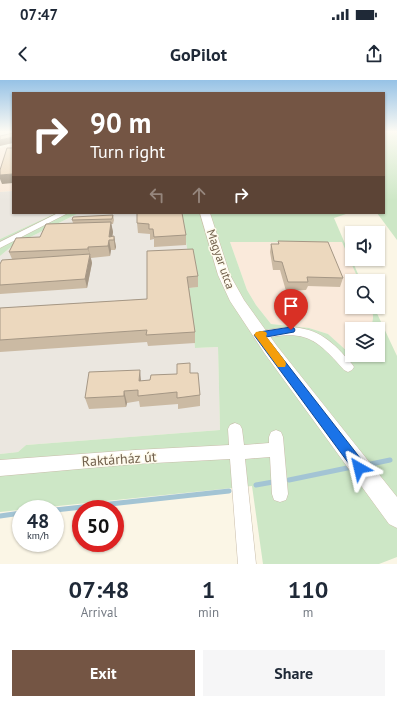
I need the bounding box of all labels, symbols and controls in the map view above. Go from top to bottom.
text: 07:47 [20,5,58,24]
icon: back [12,43,34,65]
text: GoPilot [170,43,227,66]
icon: share [363,43,385,65]
text: 90 m [90,104,151,141]
icon: right [24,108,76,160]
text: Turn right [90,140,165,163]
icon: left [146,184,168,206]
icon: ahead [188,184,210,206]
icon: right [230,184,252,206]
map controls [345,226,385,362]
button: sound [345,226,385,266]
street label: Magyar utca [204,227,238,291]
button: search [345,274,385,314]
pin [274,289,308,330]
icon: arrive [280,295,302,317]
button: layers [345,322,385,362]
street label: Raktárház út [81,447,157,471]
position arrow [338,447,380,489]
speed limit sign: 50 [72,500,124,552]
text: 48 [27,508,49,534]
text: km/h [27,529,49,542]
text: 07:48 [69,574,129,605]
text: 1 [202,574,215,605]
text: 110 [288,574,328,605]
text: Arrival [81,604,117,621]
text: min [198,604,219,621]
text: m [303,604,313,621]
button: Exit [12,650,195,696]
button: Share [203,650,385,696]

